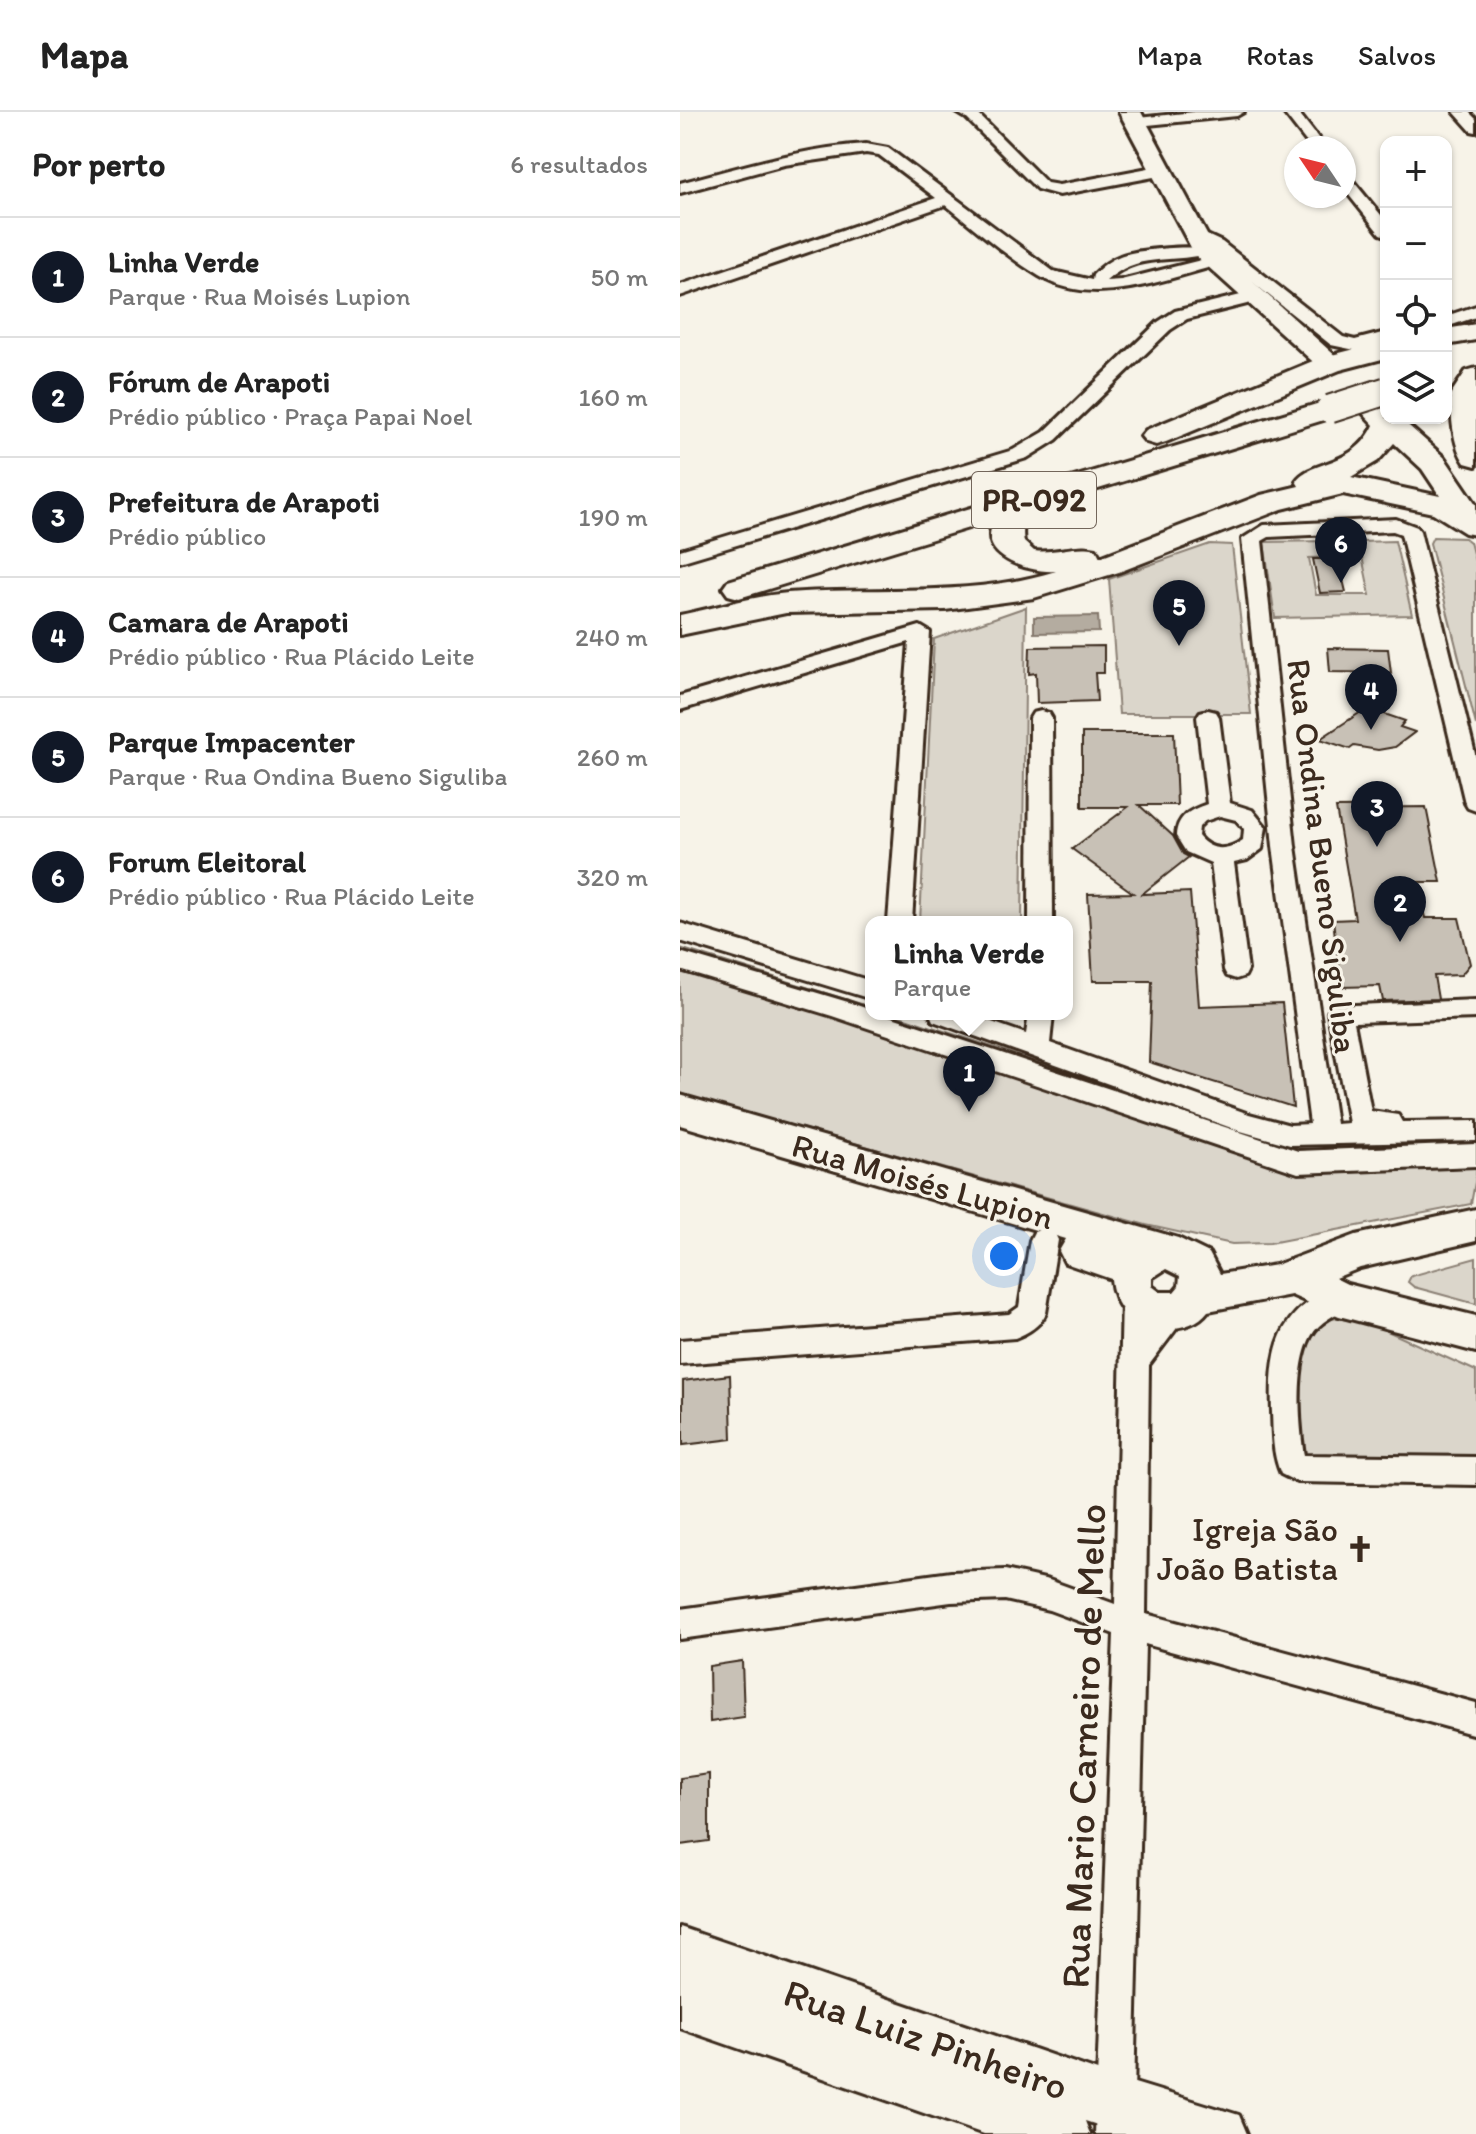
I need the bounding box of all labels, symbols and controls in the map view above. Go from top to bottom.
text: Mapa [40,32,128,78]
text: Mapa [1137,38,1202,72]
text: Rotas [1246,38,1314,72]
text: Salvos [1358,38,1436,72]
north arrow [1284,136,1356,208]
map controls [1380,136,1452,424]
button: + [1380,136,1452,208]
text: Por perto [32,144,165,185]
text: 6 resultados [510,148,648,180]
button: − [1380,208,1452,280]
text: Linha Verde [108,243,259,280]
text: 1 [52,261,64,293]
text: 50 m [591,261,648,293]
text: Parque · Rua Moisés Lupion [108,280,410,312]
button: locate [1380,280,1452,352]
button: layers [1380,352,1452,424]
text: Fórum de Arapoti [108,363,330,400]
text: 2 [51,381,65,413]
text: 160 m [578,381,648,413]
text: Prédio público · Praça Papai Noel [108,400,472,432]
road number: PR-092 [972,472,1096,528]
text: Prefeitura de Arapoti [108,483,380,520]
text: 3 [51,501,65,533]
text: 190 m [579,501,648,533]
pin: 6 [1315,517,1367,583]
text: Prédio público [108,520,266,552]
pin: 5 [1153,580,1205,646]
text: Camara de Arapoti [108,603,349,640]
text: 4 [50,621,66,653]
text: 240 m [575,621,648,653]
text: Prédio público · Rua Plácido Leite [108,640,475,672]
street label: Rua Ondina Bueno Siguliba [1278,657,1367,1055]
pin: 4 [1345,664,1397,730]
text: Parque Impacenter [108,723,355,760]
text: 5 [51,741,65,773]
text: 260 m [577,741,648,773]
text: Parque · Rua Ondina Bueno Siguliba [108,760,507,792]
pin: 3 [1351,781,1403,847]
text: Forum Eleitoral [108,843,306,880]
text: 6 [51,861,65,893]
text: 320 m [576,861,648,893]
pin: 2 [1374,876,1426,942]
text: Prédio público · Rua Plácido Leite [108,880,475,912]
popup [865,916,1073,1020]
text: Linha Verde [893,934,1045,971]
text: Parque [893,971,971,1003]
pin: 1 [943,1046,995,1112]
street label: Rua Moisés Lupion [787,1125,1058,1238]
your location [984,1236,1024,1276]
street label: Rua Mario Carneiro de Mello [1051,1503,1115,1989]
place label: Igreja São João Batista [1157,1509,1338,1589]
church icon: Igreja São João Batista [1345,1534,1375,1564]
street label: Rua Luiz Pinheiro [778,1968,1074,2110]

